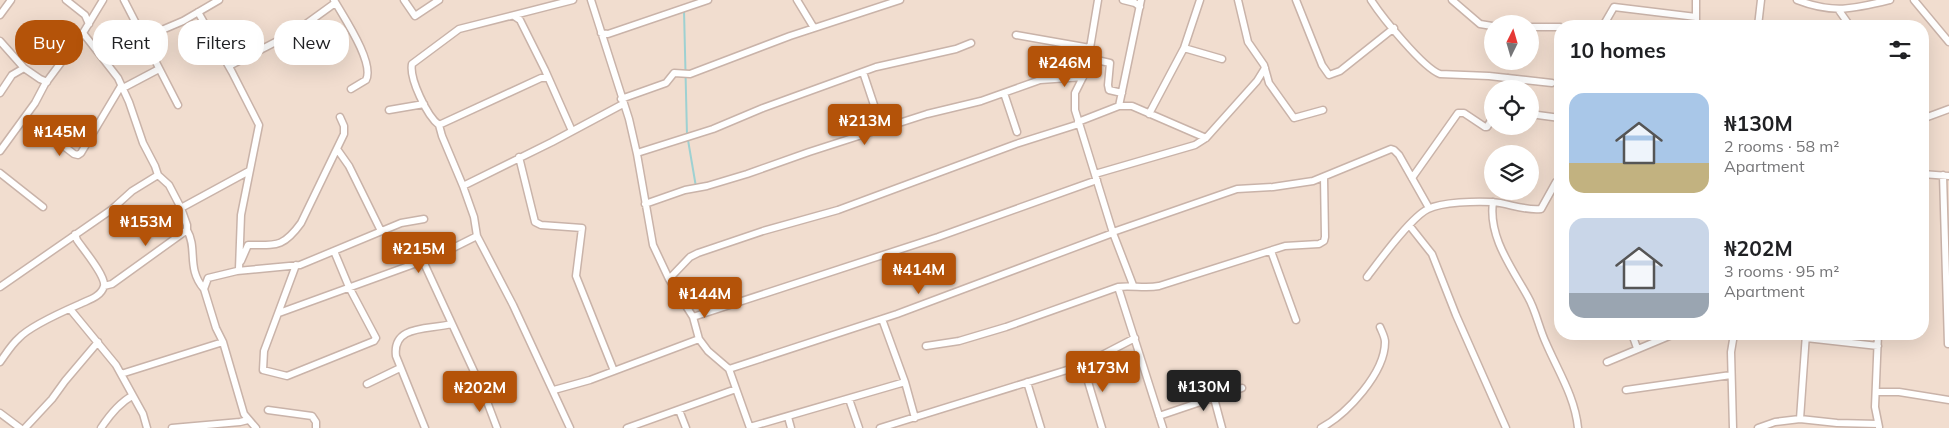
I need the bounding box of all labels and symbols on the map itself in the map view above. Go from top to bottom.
north arrow [1484,15,1539,70]
pin: ₦246M [1030,46,1100,88]
pin: ₦213M [830,104,900,146]
pin: ₦145M [25,114,95,157]
pin: ₦153M [111,204,181,247]
pin: ₦215M [384,232,454,274]
pin: ₦414M [884,252,954,295]
pin: ₦144M [670,276,740,319]
pin: ₦173M [1068,350,1138,393]
pin: ₦202M [445,370,515,413]
pin: ₦130M [1169,370,1239,412]

